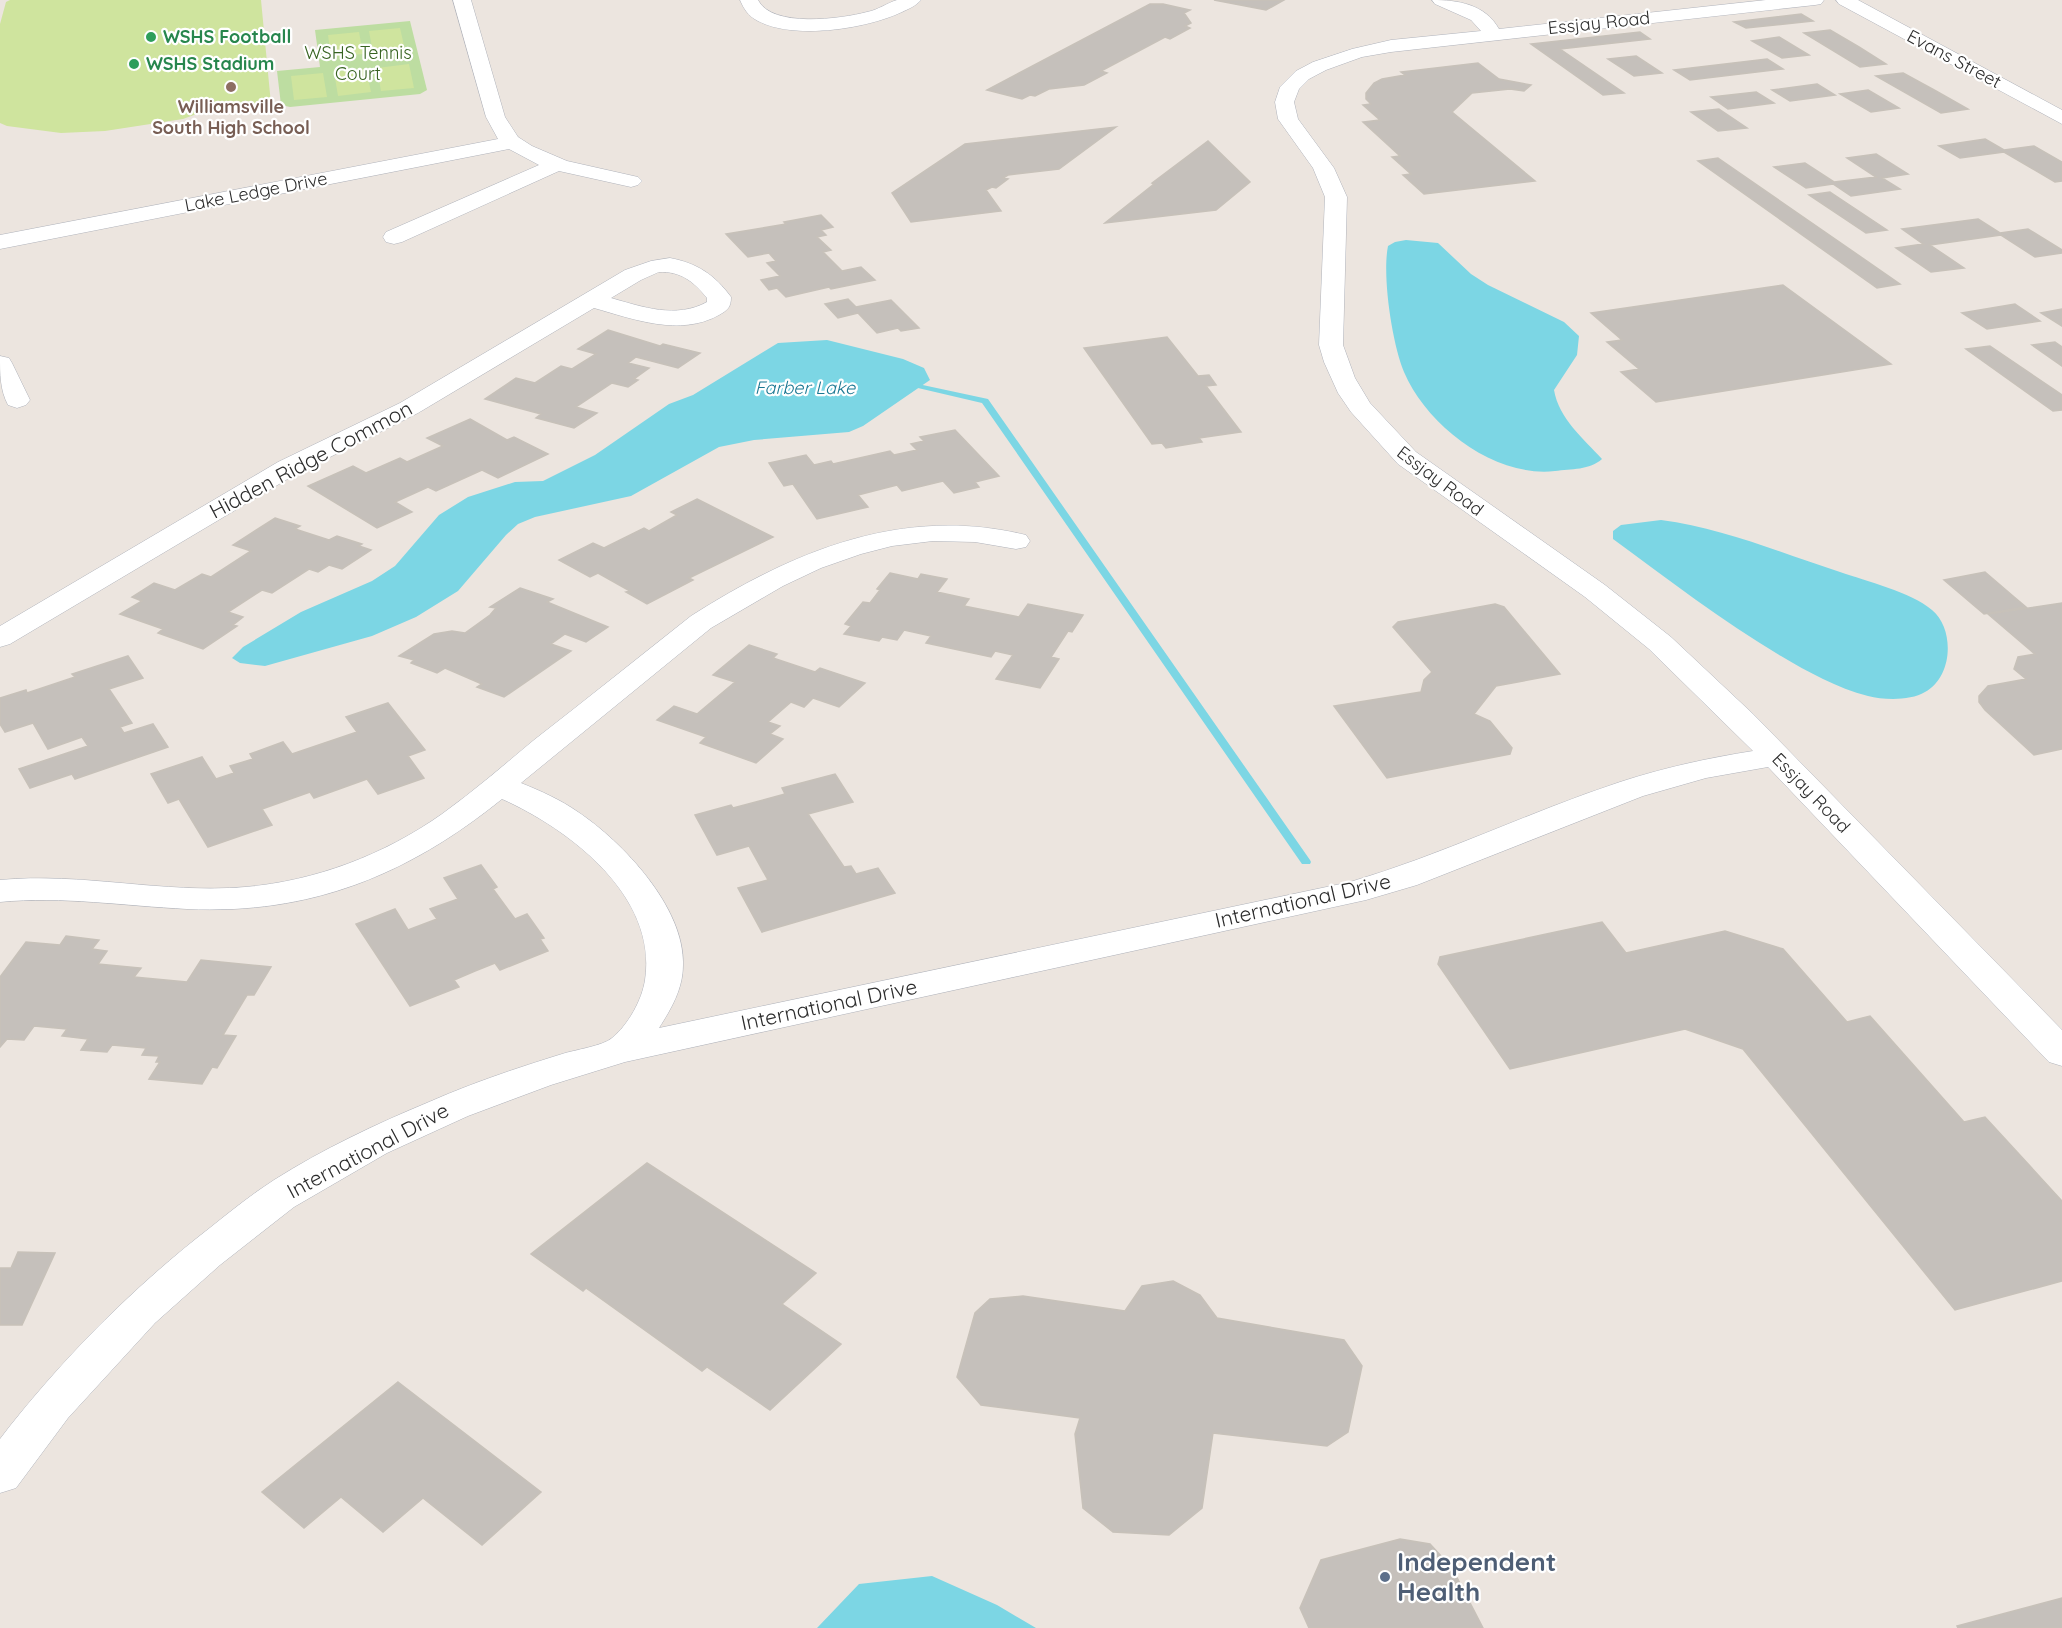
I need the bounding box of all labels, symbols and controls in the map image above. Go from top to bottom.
street label: Essjay Road [1547,6,1651,39]
street label: Evans Street [1903,24,2005,93]
place label: WSHS Football [163,25,291,48]
marker: WSHS Football [144,30,158,44]
park label: WSHS Tennis Court [304,41,412,85]
place label: WSHS Stadium [146,52,274,75]
marker: WSHS Stadium [127,57,141,71]
marker: Williamsville South High School [224,80,238,94]
place label: Williamsville South High School [152,95,310,139]
street label: Lake Ledge Drive [183,166,329,217]
water label: Farber Lake [755,376,856,399]
street label: Hidden Ridge Common [205,395,416,524]
street label: Essjay Road [1392,441,1488,521]
street label: Essjay Road [1767,748,1855,838]
street label: International Drive [1212,867,1393,933]
street label: International Drive [738,973,919,1035]
street label: International Drive [282,1097,453,1204]
place label: Independent Health [1397,1545,1556,1608]
marker: Independent Health [1378,1570,1392,1584]

